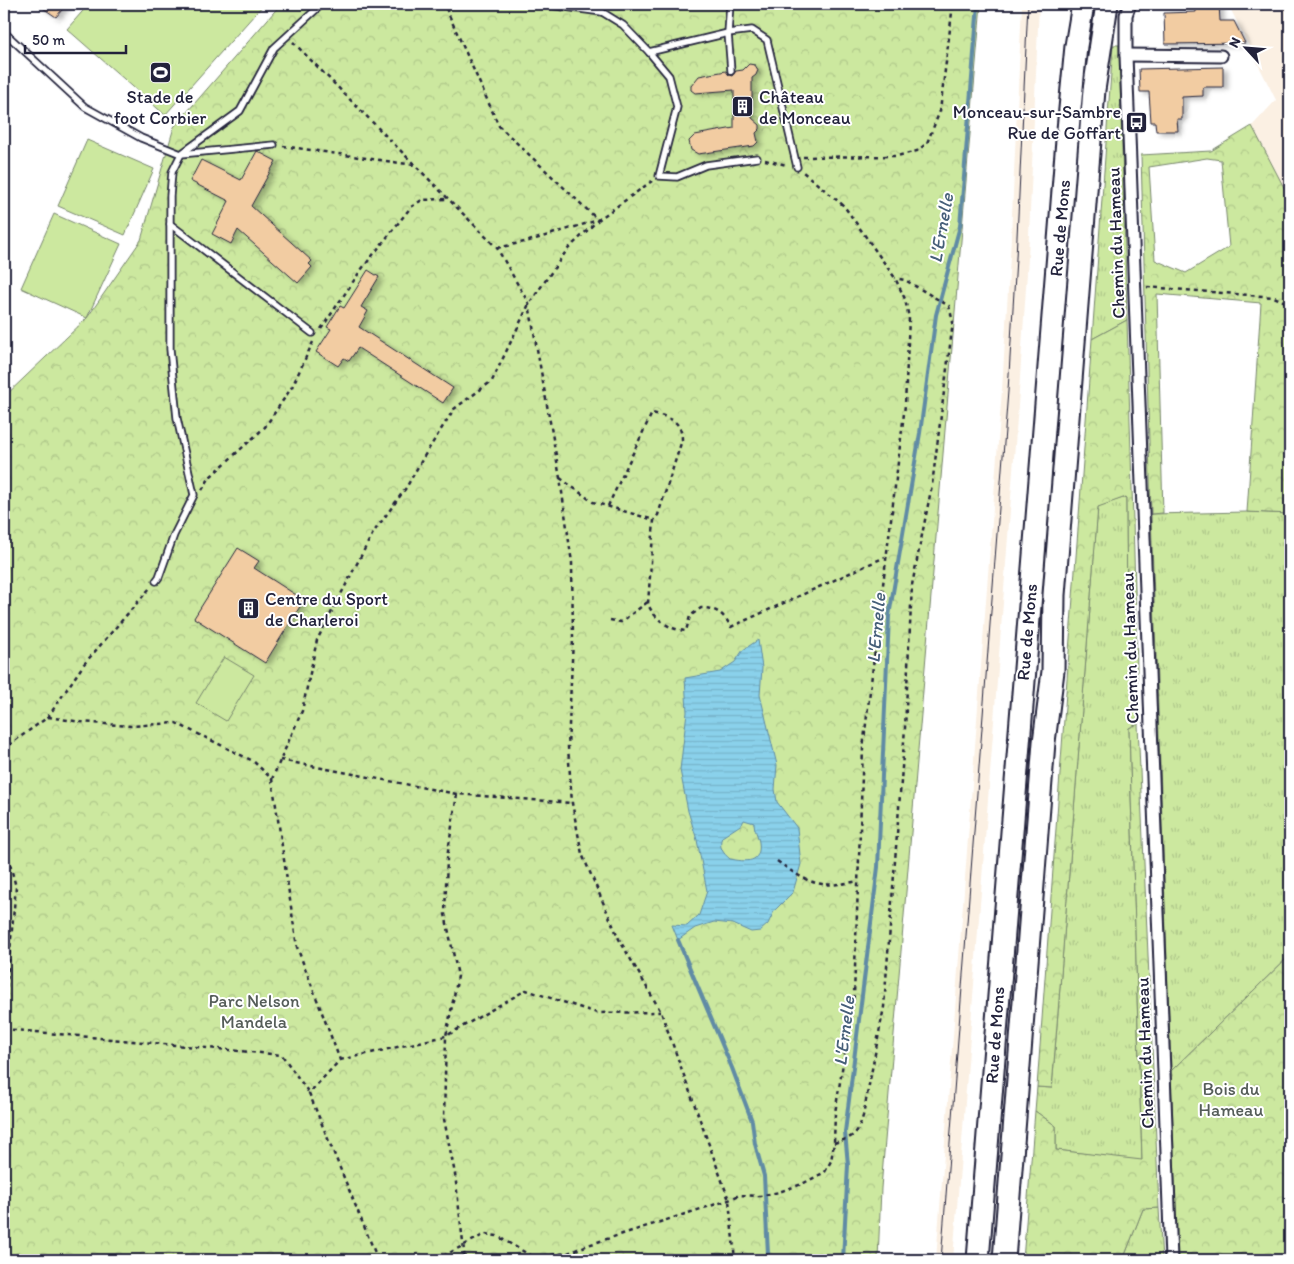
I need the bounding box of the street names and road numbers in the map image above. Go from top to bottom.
street label: Chemin du Hameau [1102,167,1130,319]
street label: Rue de Mons [1045,179,1075,277]
street label: Chemin du Hameau [1116,572,1144,724]
street label: Rue de Mons [1012,583,1042,681]
street label: Chemin du Hameau [1131,977,1159,1129]
street label: Rue de Mons [981,986,1009,1084]

